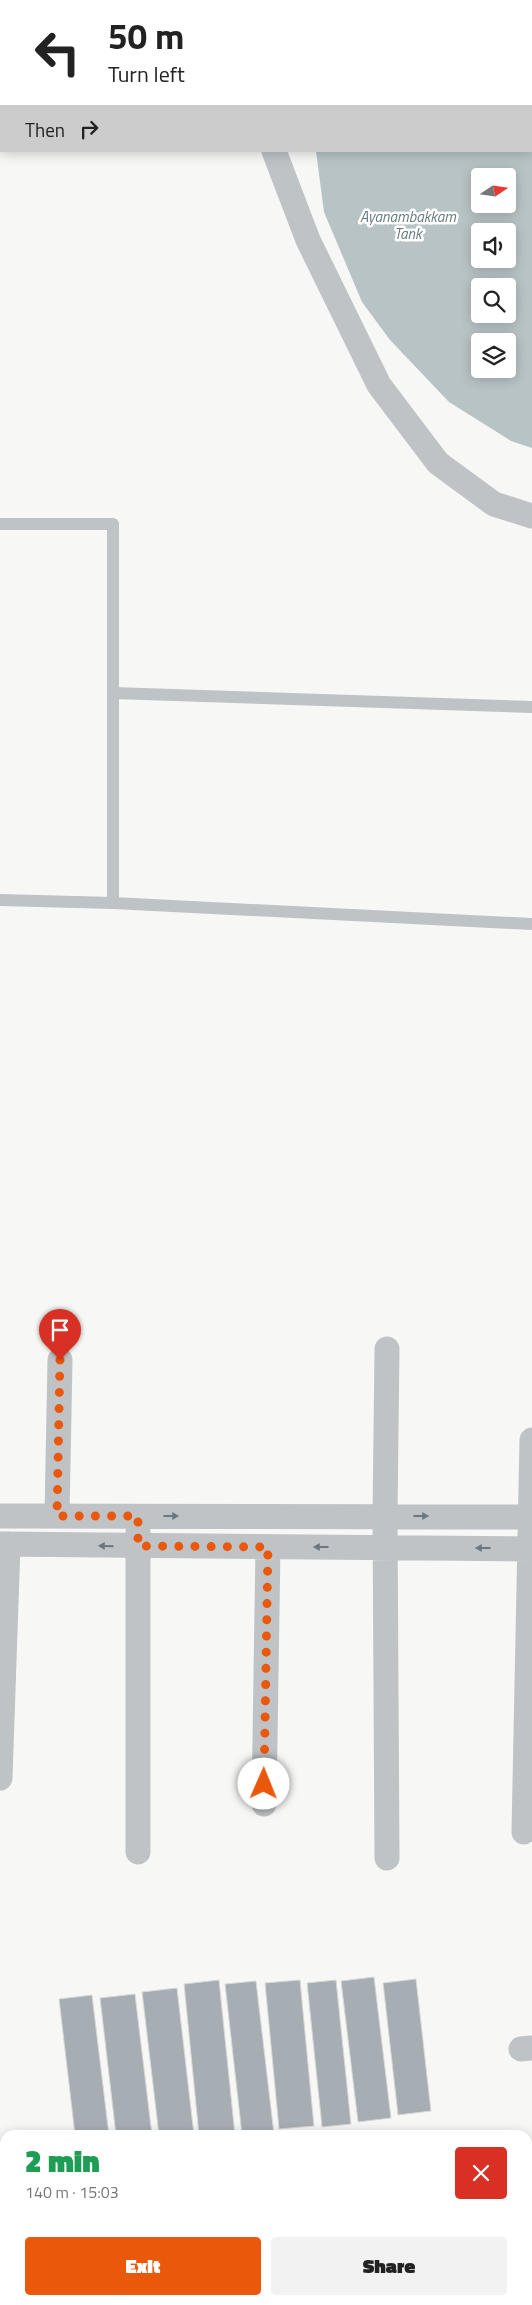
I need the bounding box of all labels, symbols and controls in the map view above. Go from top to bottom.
text: 50 m [108,9,184,63]
icon: left [25,20,90,85]
text: Turn left [108,57,185,91]
text: Then [25,115,65,144]
icon: right [75,115,103,143]
north arrow [471,168,516,212]
map controls [471,168,516,378]
water label: Ayanambakkam Tank [360,205,456,245]
button: sound [471,223,516,268]
button: search [471,278,516,323]
button: layers [471,333,516,378]
pin [39,1309,81,1360]
icon: arrive [46,1316,74,1344]
one-way arrow [163,1512,179,1520]
one-way arrow [413,1513,429,1521]
one-way arrow [98,1541,114,1549]
one-way arrow [313,1543,329,1551]
one-way arrow [475,1544,491,1552]
position arrow [237,1757,289,1809]
text: 2 min [25,2138,100,2184]
button: close [455,2147,507,2199]
text: 140 m · 15:03 [25,2180,119,2204]
button: Exit [25,2237,261,2295]
button: Share [271,2237,507,2295]

